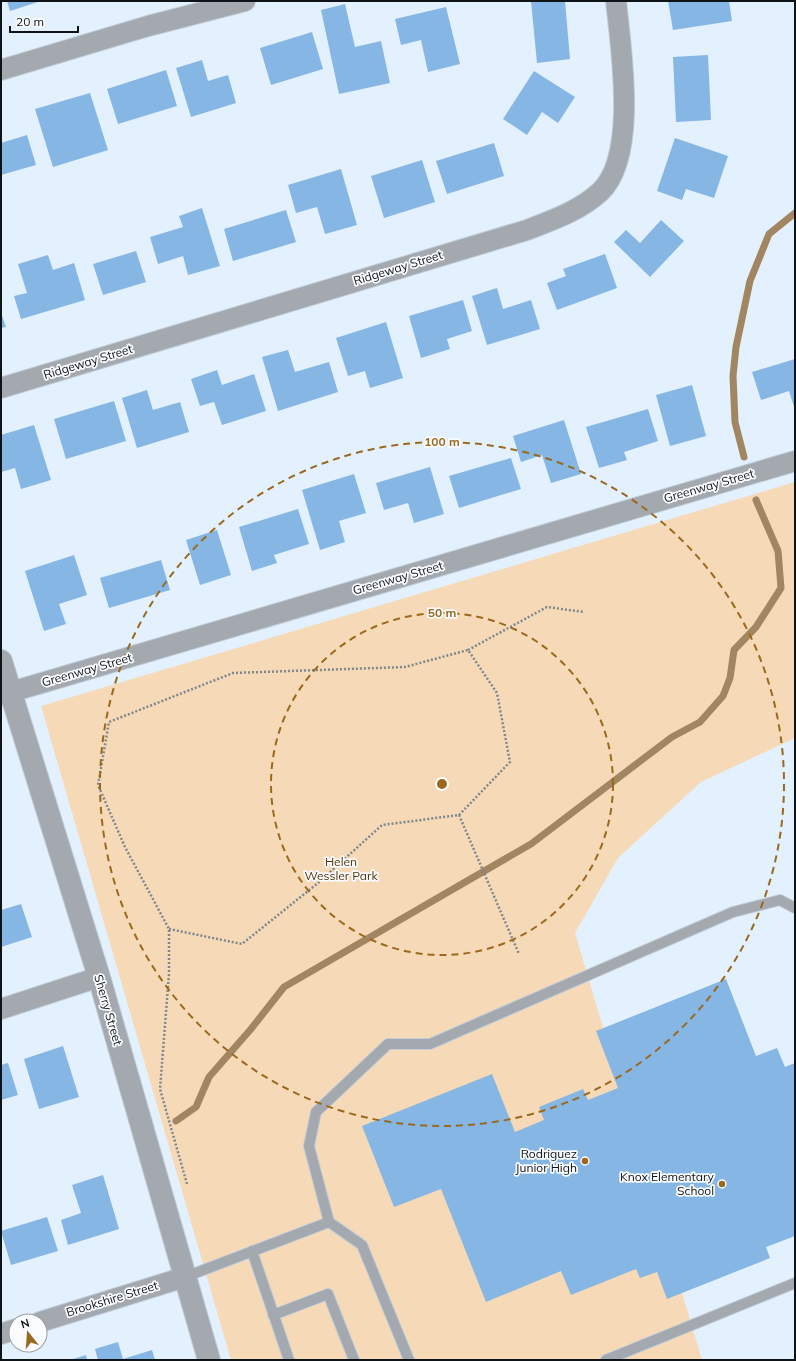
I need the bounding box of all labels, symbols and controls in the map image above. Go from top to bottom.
scale bar [10,8,78,34]
text: 20 m [16,14,44,29]
street label: Ridgeway Street [352,247,444,288]
street label: Ridgeway Street [42,341,134,382]
text: 100 m [424,434,460,449]
street label: Greenway Street [662,465,756,506]
street label: Greenway Street [351,557,445,598]
text: 50 m [428,605,456,620]
street label: Greenway Street [40,649,134,690]
centre of rings [435,777,449,791]
park label: Helen Wessler Park [304,854,378,883]
street label: Sherry Street [91,973,126,1047]
place label: Rodriguez Junior High [516,1146,577,1175]
marker: Rodriguez Junior High [580,1156,590,1166]
place label: Knox Elementary School [620,1169,715,1198]
marker: Knox Elementary School [717,1179,727,1189]
street label: Brookshire Street [64,1277,160,1320]
north arrow [8,1313,48,1353]
text: N [19,1316,31,1331]

